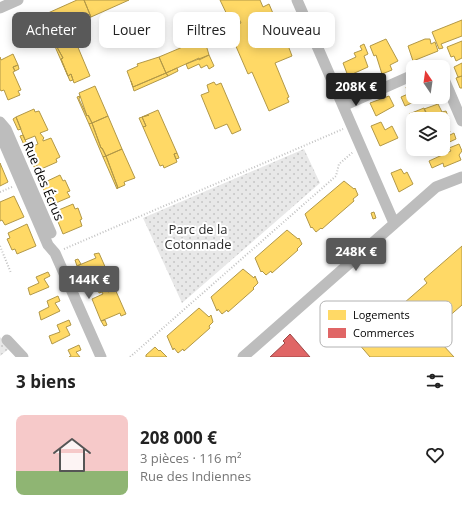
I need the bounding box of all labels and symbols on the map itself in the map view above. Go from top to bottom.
north arrow [406,60,450,104]
pin: 208K € [323,73,389,107]
street label: Rue des Écrus [19,139,69,223]
park label: Parc de la Cotonnade [165,220,231,253]
pin: 248K € [323,238,389,272]
pin: 144K € [56,266,122,300]
legend [320,301,452,347]
text: Logements [353,307,410,322]
text: Commerces [353,325,414,340]

